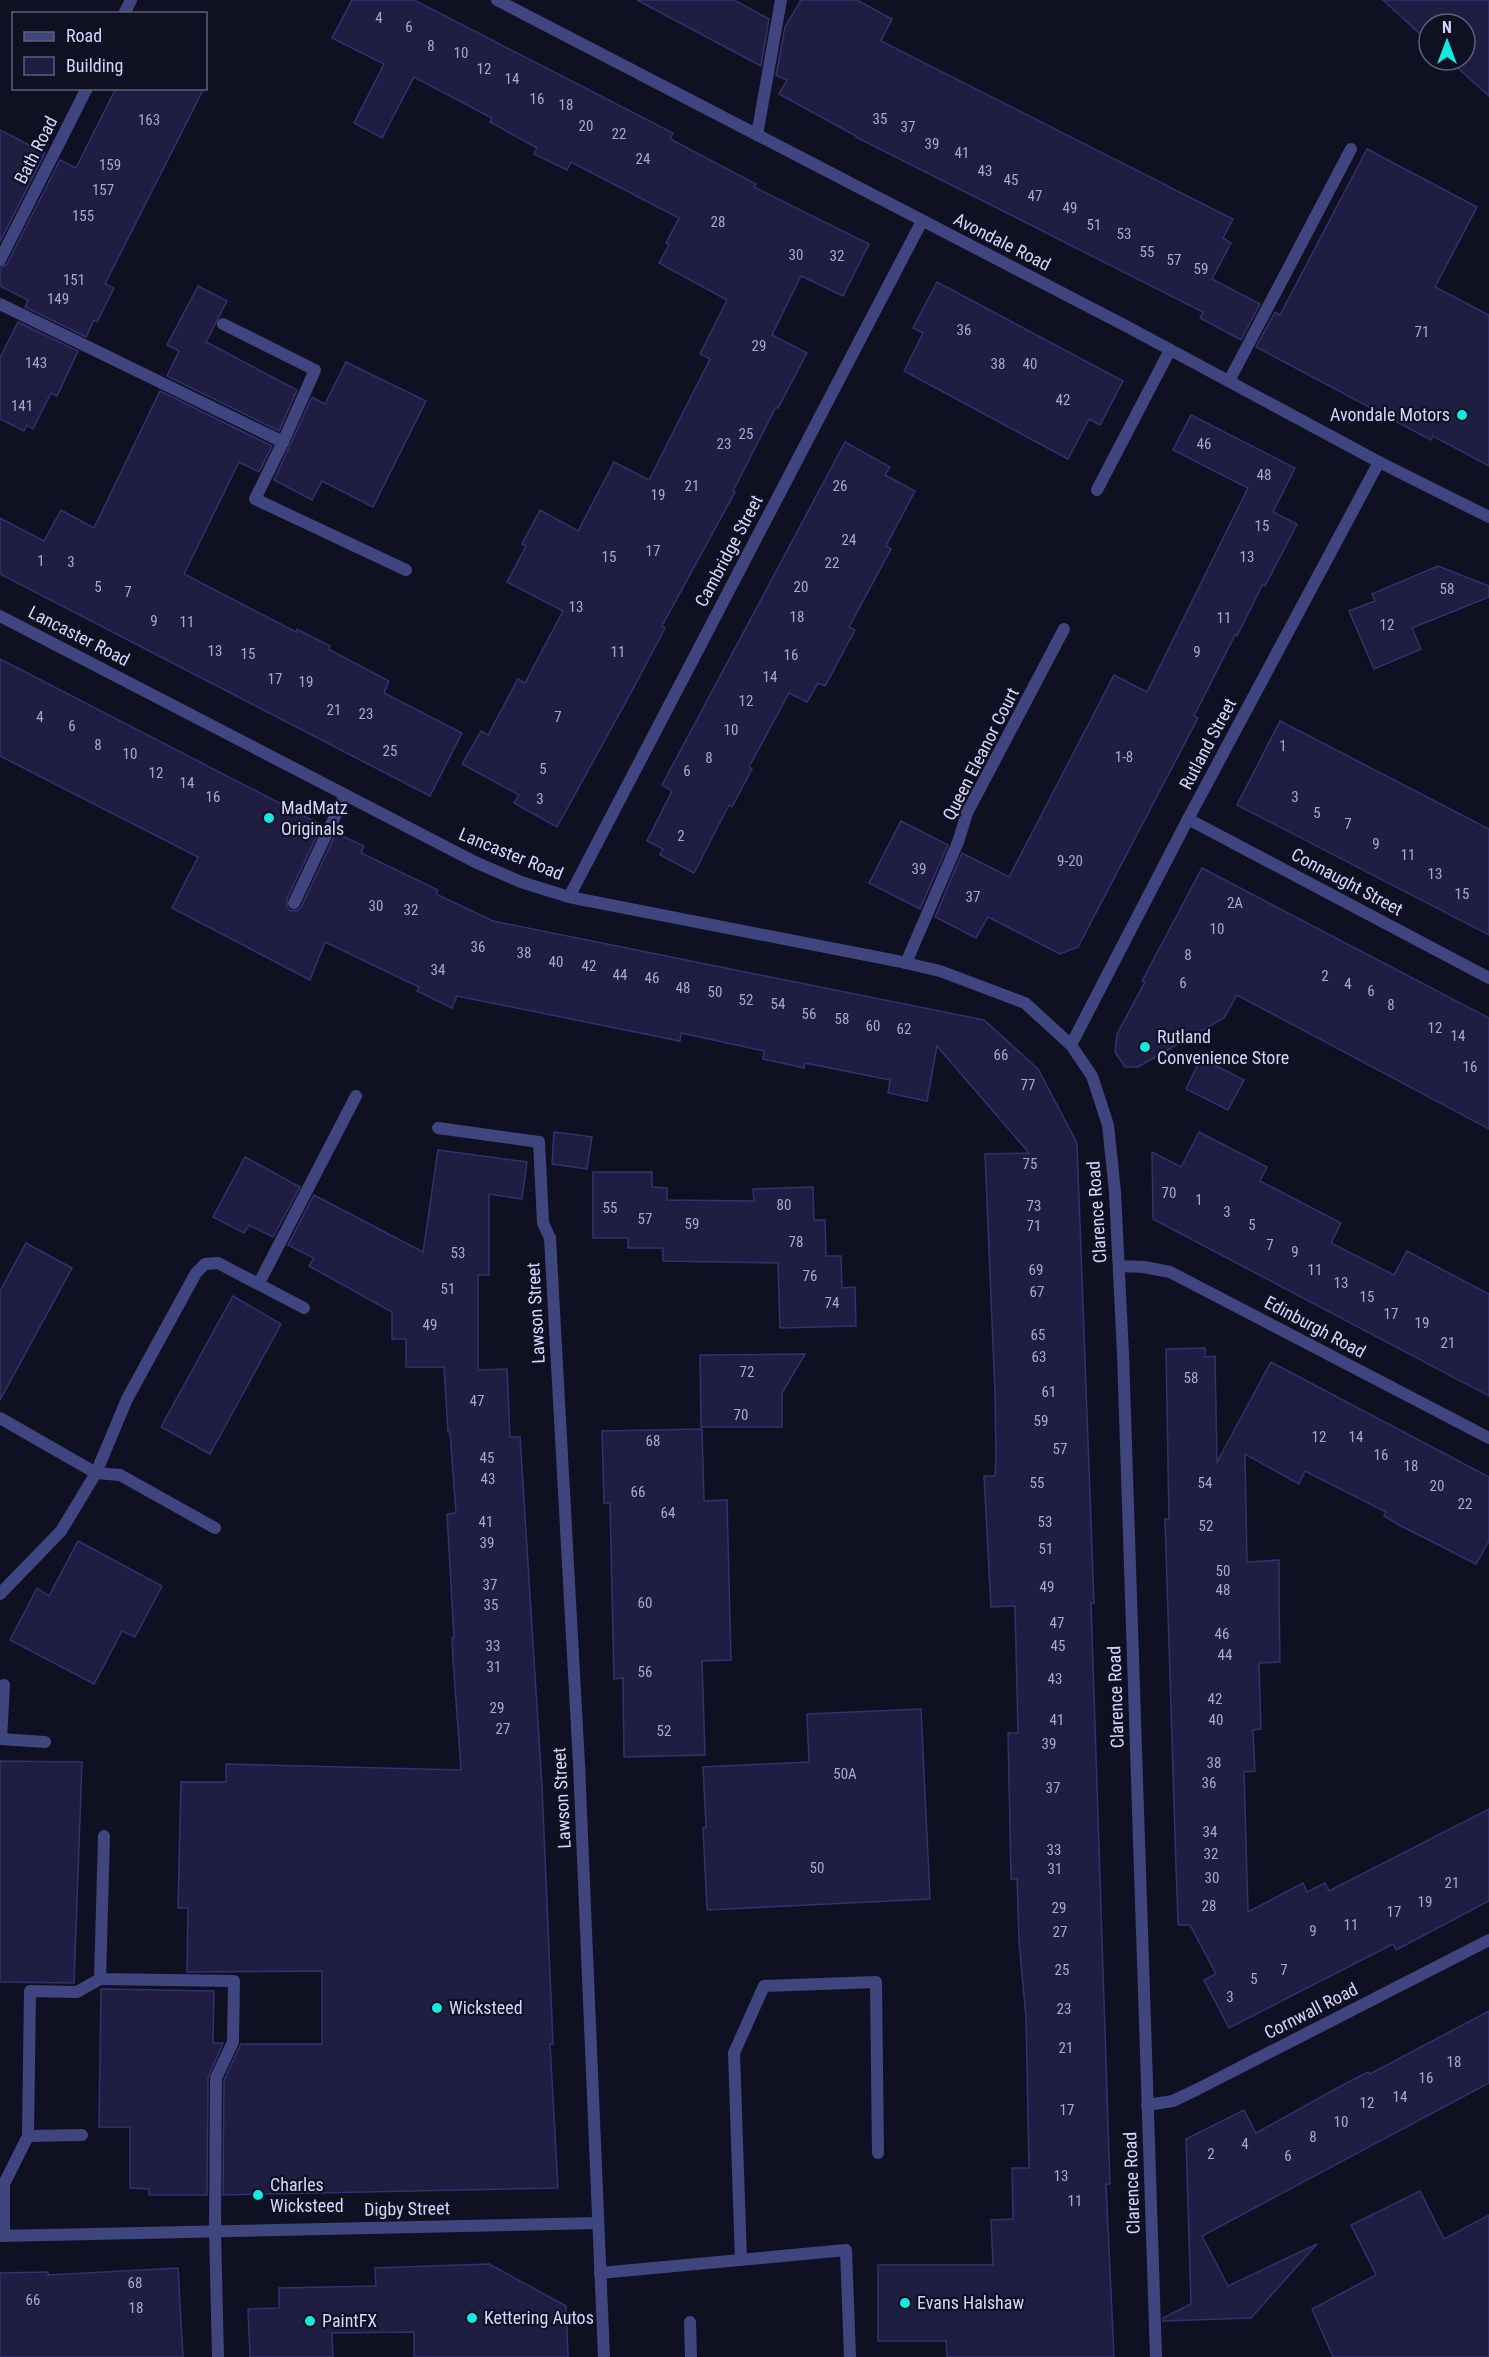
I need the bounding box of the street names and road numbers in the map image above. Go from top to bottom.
street label: Bath Road [10,113,61,187]
street label: Avondale Road [950,208,1054,275]
street label: Cambridge Street [690,491,767,610]
street label: Lancaster Road [25,601,133,670]
street label: Queen Eleanor Court [938,684,1023,824]
street label: Rutland Street [1175,695,1240,793]
street label: Lancaster Road [456,823,566,884]
street label: Connaught Street [1288,843,1407,920]
street label: Clarence Road [1082,1160,1111,1264]
street label: Lawson Street [522,1262,549,1364]
street label: Edinburgh Road [1261,1291,1369,1362]
street label: Clarence Road [1103,1645,1128,1749]
street label: Lawson Street [548,1747,575,1849]
street label: Cornwall Road [1260,1978,1361,2043]
street label: Clarence Road [1119,2131,1144,2235]
street label: Digby Street [364,2197,450,2220]

